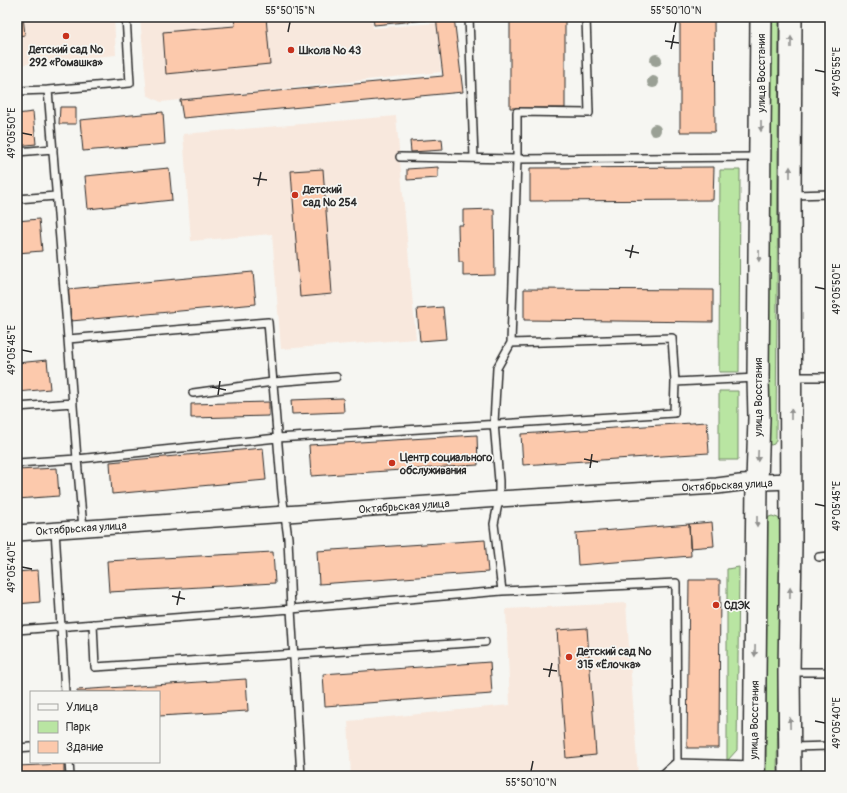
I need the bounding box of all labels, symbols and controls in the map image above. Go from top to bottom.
text: 55°50'15"N [265,5,315,17]
text: 55°50'10"N [650,5,702,17]
marker: Детский сад № 292 «Ромашка» [61,31,71,41]
street label: улица Восстания [755,33,768,114]
one-way arrow [787,36,794,48]
place label: Детский сад № 292 «Ромашка» [28,43,104,69]
place label: Школа № 43 [298,44,361,57]
marker: Школа № 43 [286,45,296,55]
text: 49°05'55"E [831,47,843,97]
text: 49°05'50"E [6,107,18,159]
one-way arrow [758,120,764,133]
one-way arrow [787,165,793,178]
place label: Детский сад № 254 [302,183,358,209]
marker: Детский сад № 254 [290,190,300,200]
one-way arrow [756,250,762,263]
text: 49°05'50"E [831,263,843,315]
text: 49°05'45"E [6,325,18,375]
street label: улица Восстания [752,357,765,438]
one-way arrow [788,407,794,420]
one-way arrow [755,450,761,463]
place label: Центр социального обслуживания [399,451,492,477]
marker: Центр социального обслуживания [387,458,397,468]
street label: Октябрьская улица [681,477,773,494]
text: 49°05'45"E [831,481,843,531]
street label: Октябрьская улица [358,497,450,516]
one-way arrow [754,515,760,528]
street label: Октябрьская улица [35,519,127,538]
text: 49°05'40"E [6,541,18,593]
one-way arrow [787,586,793,599]
place label: СДЭК [724,599,750,612]
marker: СДЭК [711,600,721,610]
place label: Детский сад № 315 «Ёлочка» [576,645,652,671]
one-way arrow [752,645,758,658]
marker: Детский сад № 315 «Ёлочка» [564,652,574,662]
street label: улица Восстания [747,680,762,761]
legend [30,691,160,763]
text: 49°05'40"E [831,697,843,749]
text: Улица [66,700,98,715]
one-way arrow [787,716,793,729]
text: Парк [66,720,91,735]
text: Здание [66,740,103,755]
text: 55°50'10"N [505,777,557,789]

